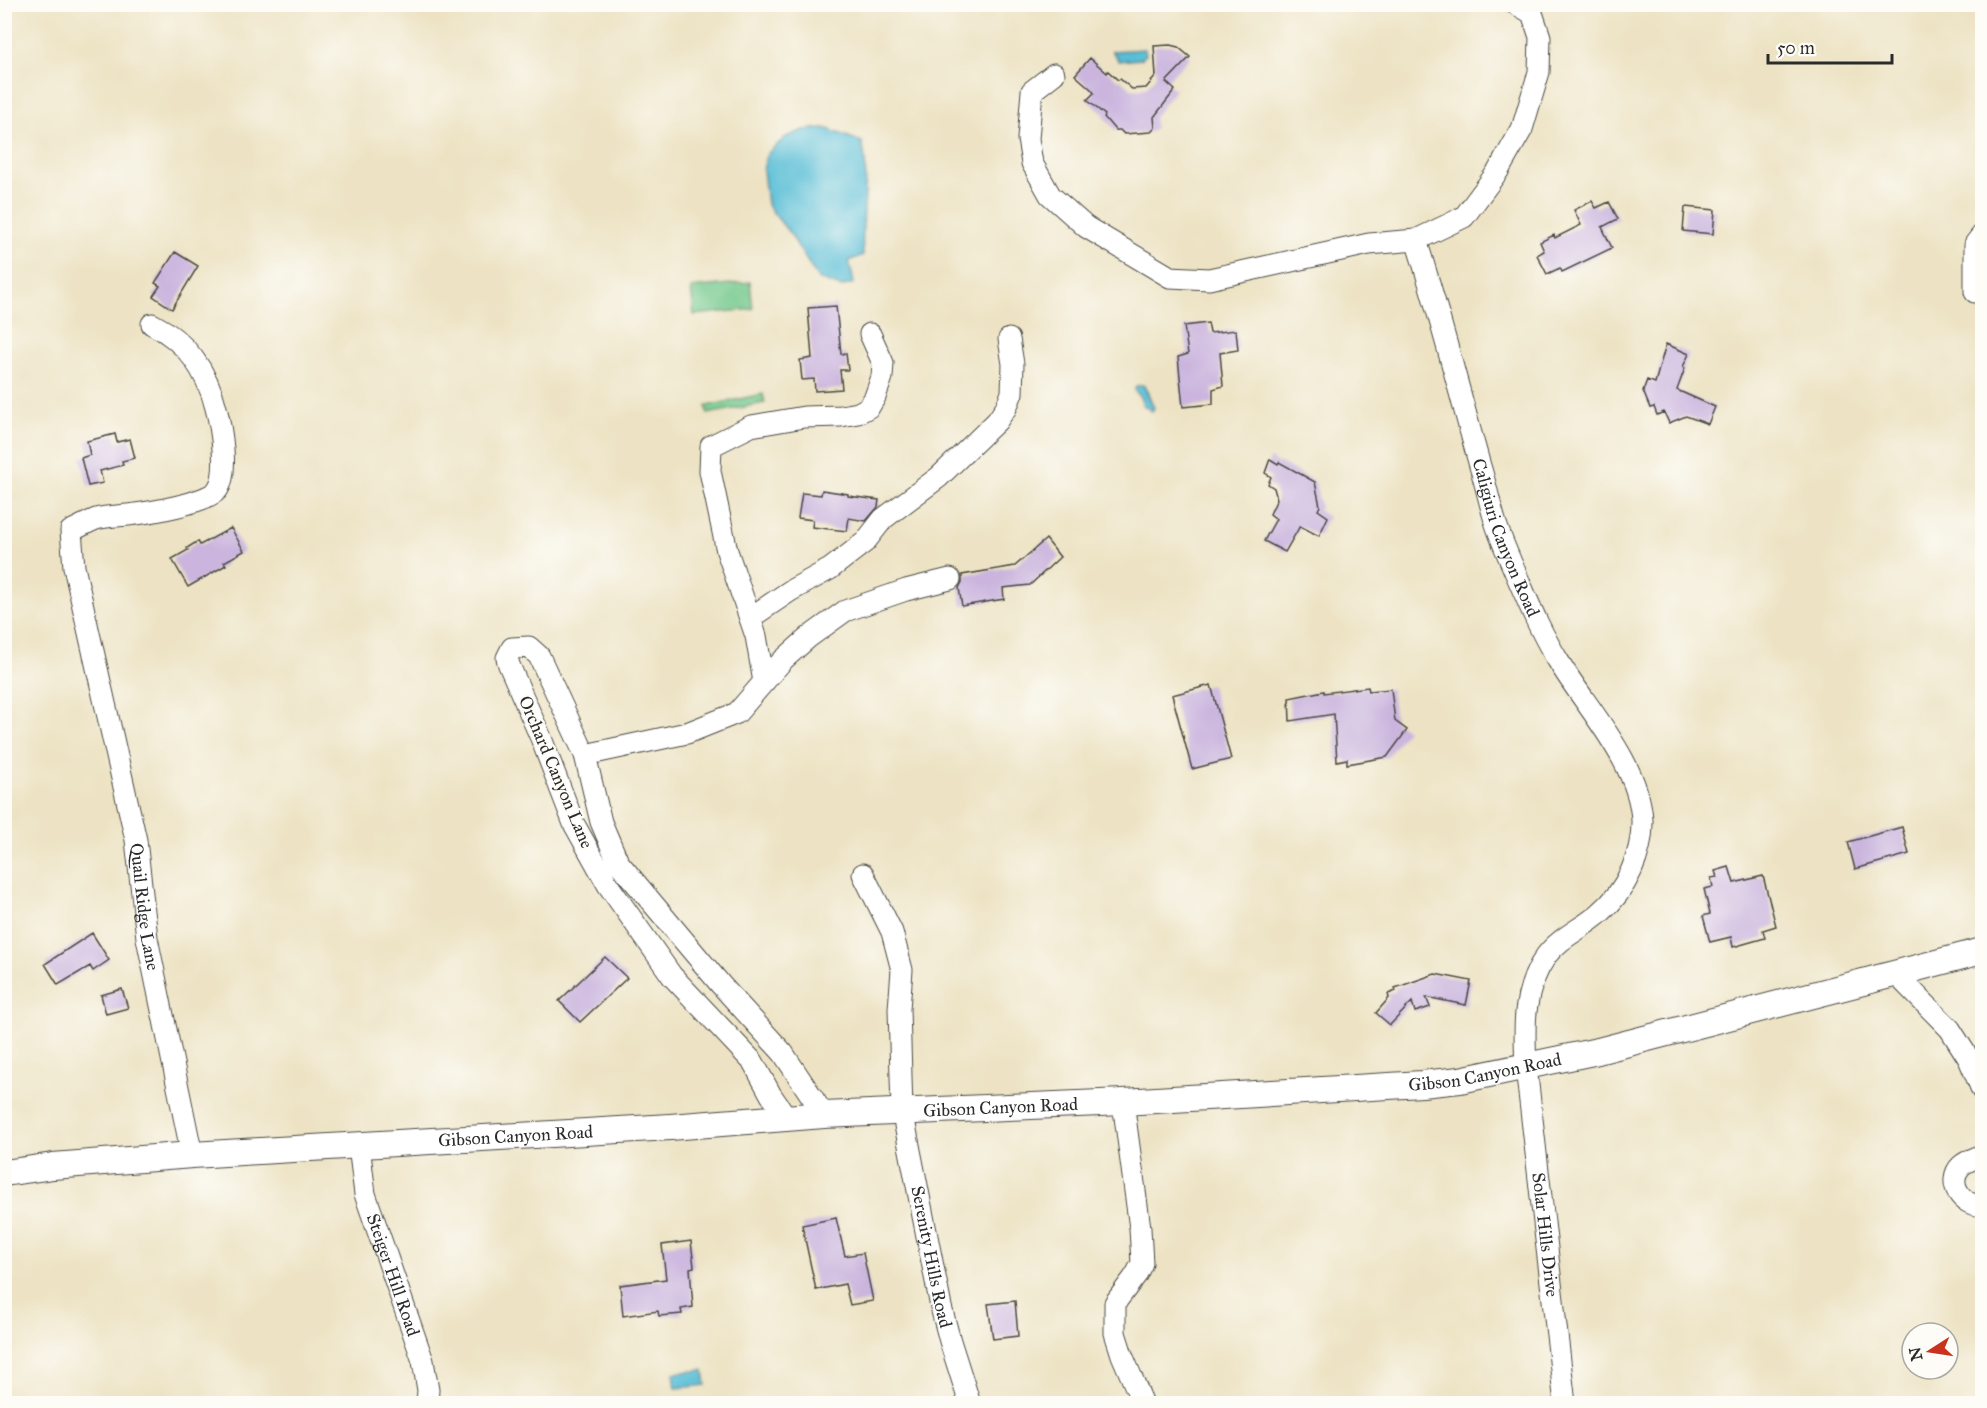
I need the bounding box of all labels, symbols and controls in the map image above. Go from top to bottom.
scale bar [1768,27,1892,65]
text: 50 m [1777,37,1815,59]
street label: Caligiuri Canyon Road [1467,456,1544,620]
street label: Orchard Canyon Lane [514,692,598,852]
street label: Quail Ridge Lane [125,842,164,972]
street label: Gibson Canyon Road [1408,1048,1563,1096]
street label: Gibson Canyon Road [923,1093,1079,1122]
street label: Gibson Canyon Road [437,1121,594,1152]
street label: Solar Hills Drive [1527,1171,1564,1298]
street label: Serenity Hills Road [906,1184,957,1330]
street label: Steiger Hill Road [362,1211,425,1339]
north arrow [1900,1321,1960,1381]
text: N [1905,1345,1927,1363]

